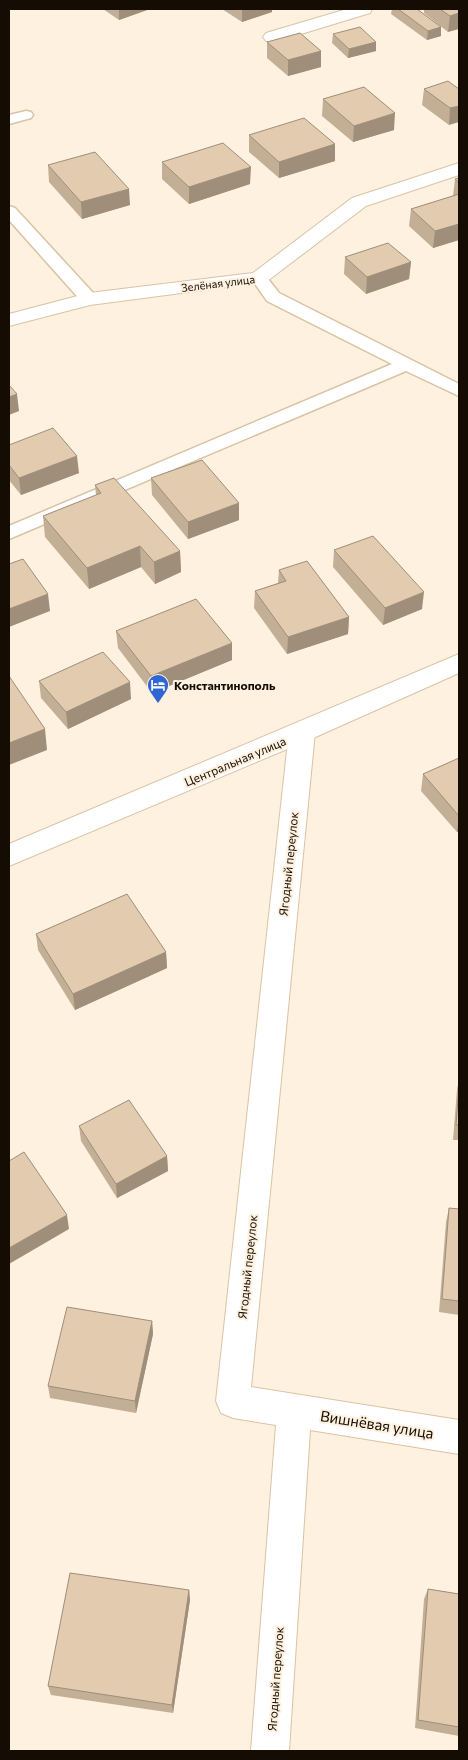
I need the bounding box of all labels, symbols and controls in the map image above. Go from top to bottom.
street label: Зелёная улица [180,272,256,294]
hotel icon: Константинополь [146,673,170,704]
place label: Константинополь [174,678,276,692]
street label: Центральная улица [182,733,288,789]
street label: Ягодный переулок [276,811,300,917]
street label: Ягодный переулок [235,1214,259,1320]
street label: Вишнёвая улица [319,1406,435,1442]
street label: Ягодный переулок [264,1626,286,1732]

